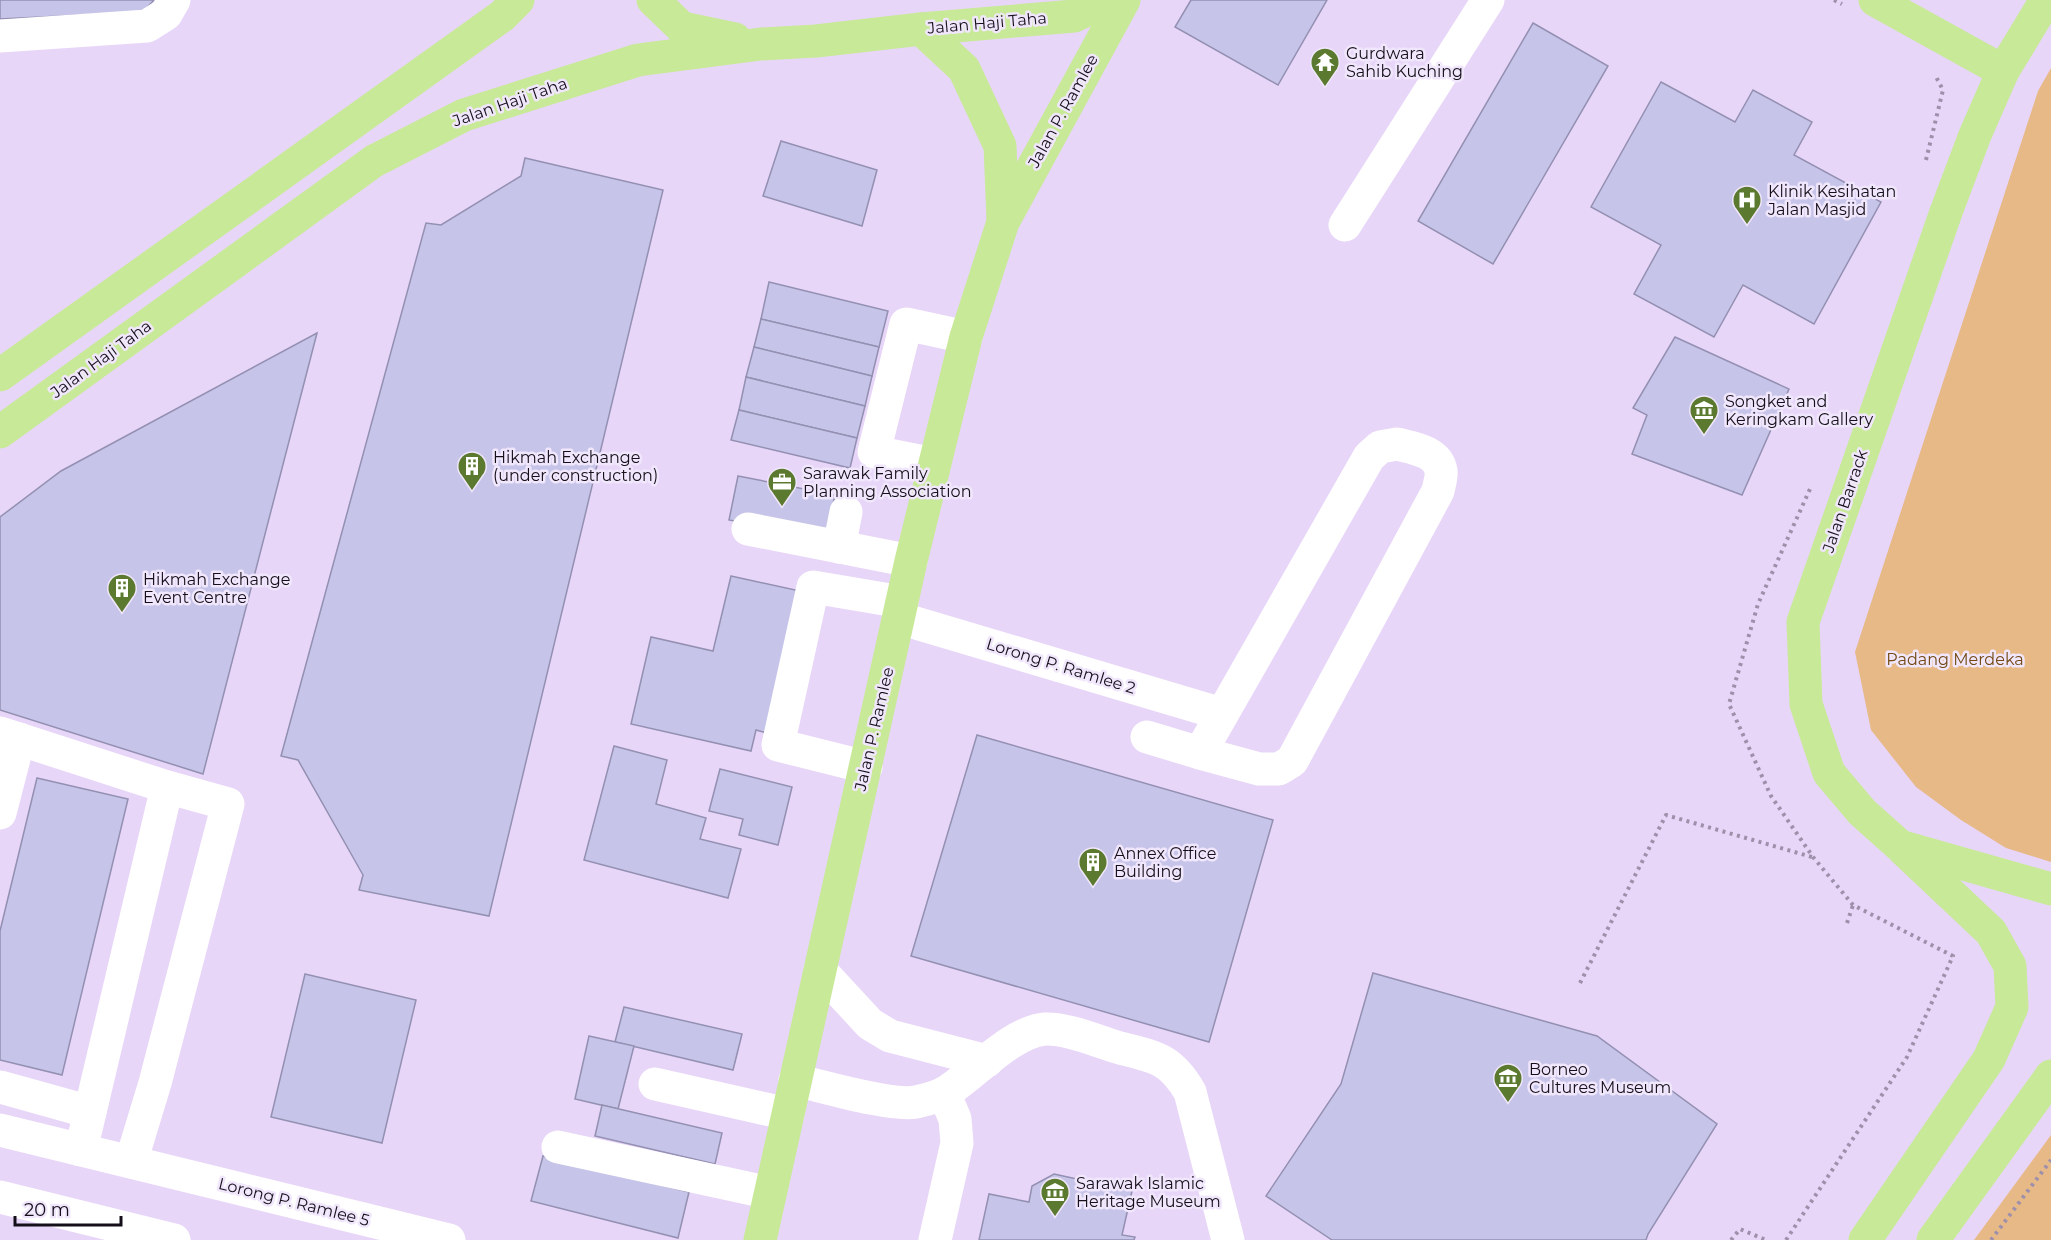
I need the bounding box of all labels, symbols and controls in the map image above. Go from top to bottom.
street label: Jalan Haji Taha [925,8,1048,38]
place label: Gurdwara Sahib Kuching [1346,44,1463,81]
temple icon: Gurdwara Sahib Kuching [1309,46,1341,88]
street label: Jalan P. Ramlee [1024,51,1102,172]
street label: Jalan Haji Taha [449,73,570,131]
place label: Klinik Kesihatan Jalan Masjid [1767,182,1896,219]
hospital icon: Klinik Kesihatan Jalan Masjid [1731,184,1763,226]
street label: Jalan Haji Taha [46,316,155,403]
place label: Songket and Keringkam Gallery [1725,392,1873,429]
museum icon: Songket and Keringkam Gallery [1688,394,1720,436]
street label: Jalan Barrack [1818,447,1872,556]
place label: Hikmah Exchange (under construction) [493,448,658,485]
building icon: Hikmah Exchange (under construction) [456,450,488,492]
place label: Sarawak Family Planning Association [803,464,971,501]
office icon: Sarawak Family Planning Association [766,466,798,508]
place label: Hikmah Exchange Event Centre [143,570,291,607]
building icon: Hikmah Exchange Event Centre [106,572,138,614]
street label: Lorong P. Ramlee 2 [984,634,1138,698]
park label: Padang Merdeka [1886,650,2024,669]
street label: Jalan P. Ramlee [850,665,897,794]
place label: Annex Office Building [1114,844,1216,881]
building icon: Annex Office Building [1077,846,1109,888]
place label: Borneo Cultures Museum [1529,1060,1671,1097]
museum icon: Borneo Cultures Museum [1492,1062,1524,1104]
street label: Lorong P. Ramlee 5 [217,1174,371,1230]
place label: Sarawak Islamic Heritage Museum [1076,1174,1221,1211]
museum icon: Sarawak Islamic Heritage Museum [1039,1176,1071,1218]
scale bar [15,1189,122,1227]
text: 20 m [24,1199,70,1221]

